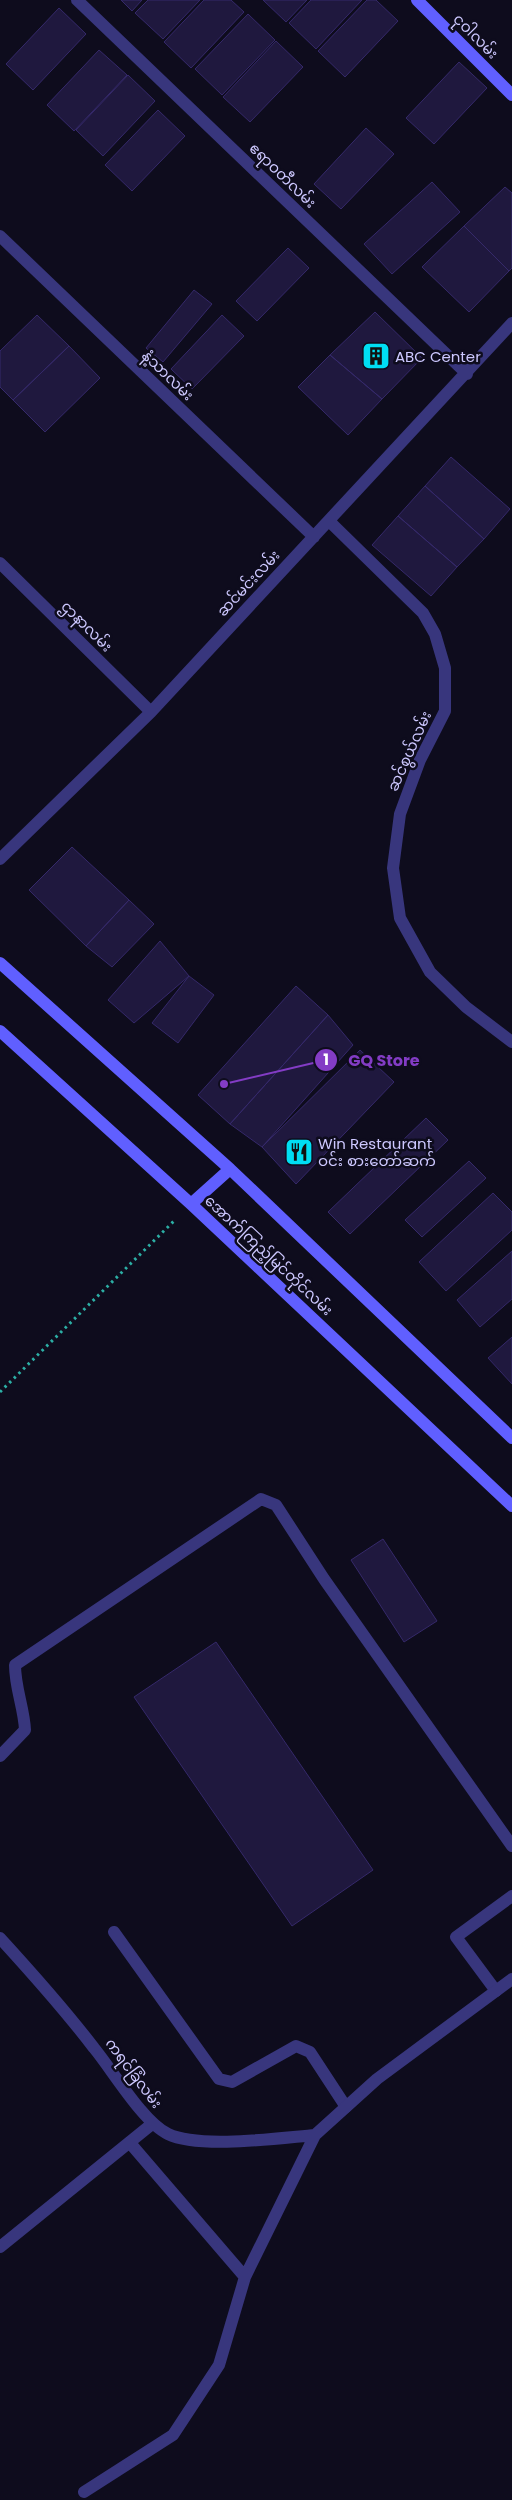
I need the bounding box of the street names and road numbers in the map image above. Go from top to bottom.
street label: ငုဝါလမ်း [447,9,503,65]
street label: ဧရာဝတီလမ်း [243,138,321,214]
street label: နံ့သာလမ်း [136,345,198,406]
street label: ဆင်မင်းလမ်း [212,545,284,621]
street label: ဌာနာလမ်း [55,596,117,658]
street label: ဆင်စွယ်လမ်း [382,707,437,795]
street label: အောက်ကြည့်မြင်တိုင်လမ်း [199,1190,338,1321]
street label: ကရင်ခြံလမ်း [99,2034,167,2114]

